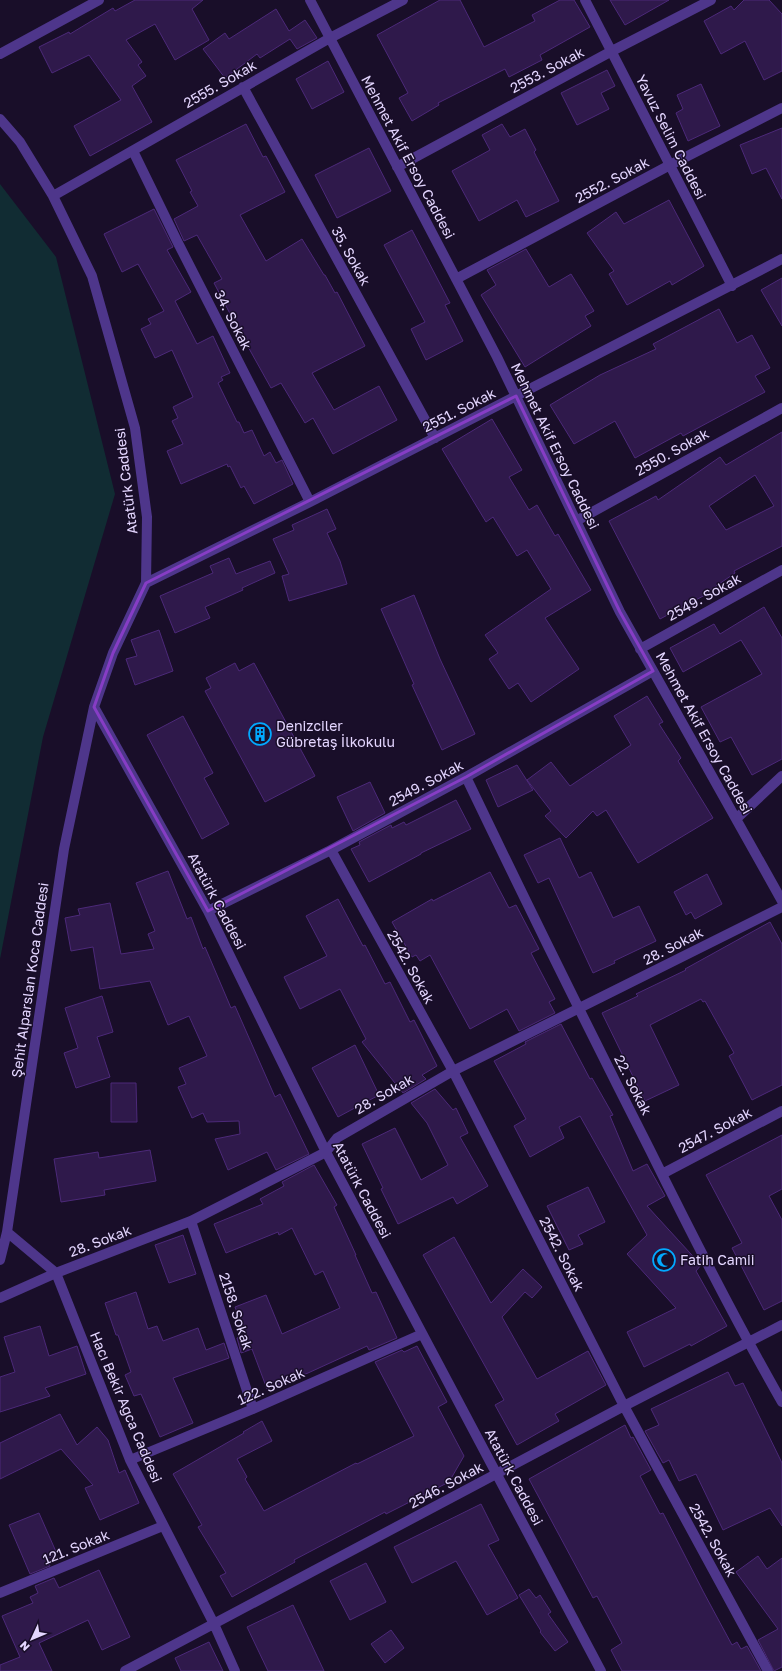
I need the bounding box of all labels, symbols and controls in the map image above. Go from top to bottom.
street label: 2553. Sokak [507,43,587,96]
street label: 2555. Sokak [180,56,259,111]
street label: Mehmet Akif Ersoy Caddesi [358,72,459,241]
street label: Yavuz Selim Caddesi [633,72,710,202]
street label: 2552. Sokak [572,153,652,206]
street label: 35. Sokak [328,223,375,288]
street label: 34. Sokak [211,287,256,353]
street label: Mehmet Akif Ersoy Caddesi [508,360,603,532]
street label: 2551. Sokak [419,384,498,435]
street label: 2550. Sokak [632,424,712,479]
street label: Atatürk Caddesi [111,427,140,535]
street label: 2549. Sokak [664,569,744,624]
street label: Mehmet Akif Ersoy Caddesi [653,649,756,817]
place label: Denizciler Gübretaş İlkokulu [276,717,395,750]
building icon: Denizciler Gübretaş İlkokulu [247,721,273,747]
street label: 2549. Sokak [386,756,466,809]
street label: Atatürk Caddesi [185,850,250,952]
street label: Şehit Alparslan Koca Caddesi [7,881,52,1079]
street label: 28. Sokak [640,923,706,968]
street label: 2542. Sokak [384,927,439,1007]
street label: 22. Sokak [611,1052,656,1118]
street label: 28. Sokak [351,1070,416,1117]
street label: 2547. Sokak [675,1103,755,1156]
street label: Atatürk Caddesi [330,1139,395,1241]
street label: 2542. Sokak [536,1214,589,1294]
street label: 28. Sokak [66,1221,133,1260]
mosque icon: Fatih Camii [651,1247,677,1273]
place label: Fatih Camii [680,1251,755,1268]
street label: 2158. Sokak [216,1270,257,1352]
street label: Hacı Bekir Ağca Caddesi [87,1329,166,1485]
street label: 122. Sokak [235,1363,307,1408]
street label: Atatürk Caddesi [482,1426,547,1528]
street label: 2546. Sokak [406,1458,486,1511]
street label: 2542. Sokak [686,1500,741,1580]
street label: 121. Sokak [40,1525,112,1568]
north arrow [12,1619,52,1659]
text: N [17,1639,32,1654]

